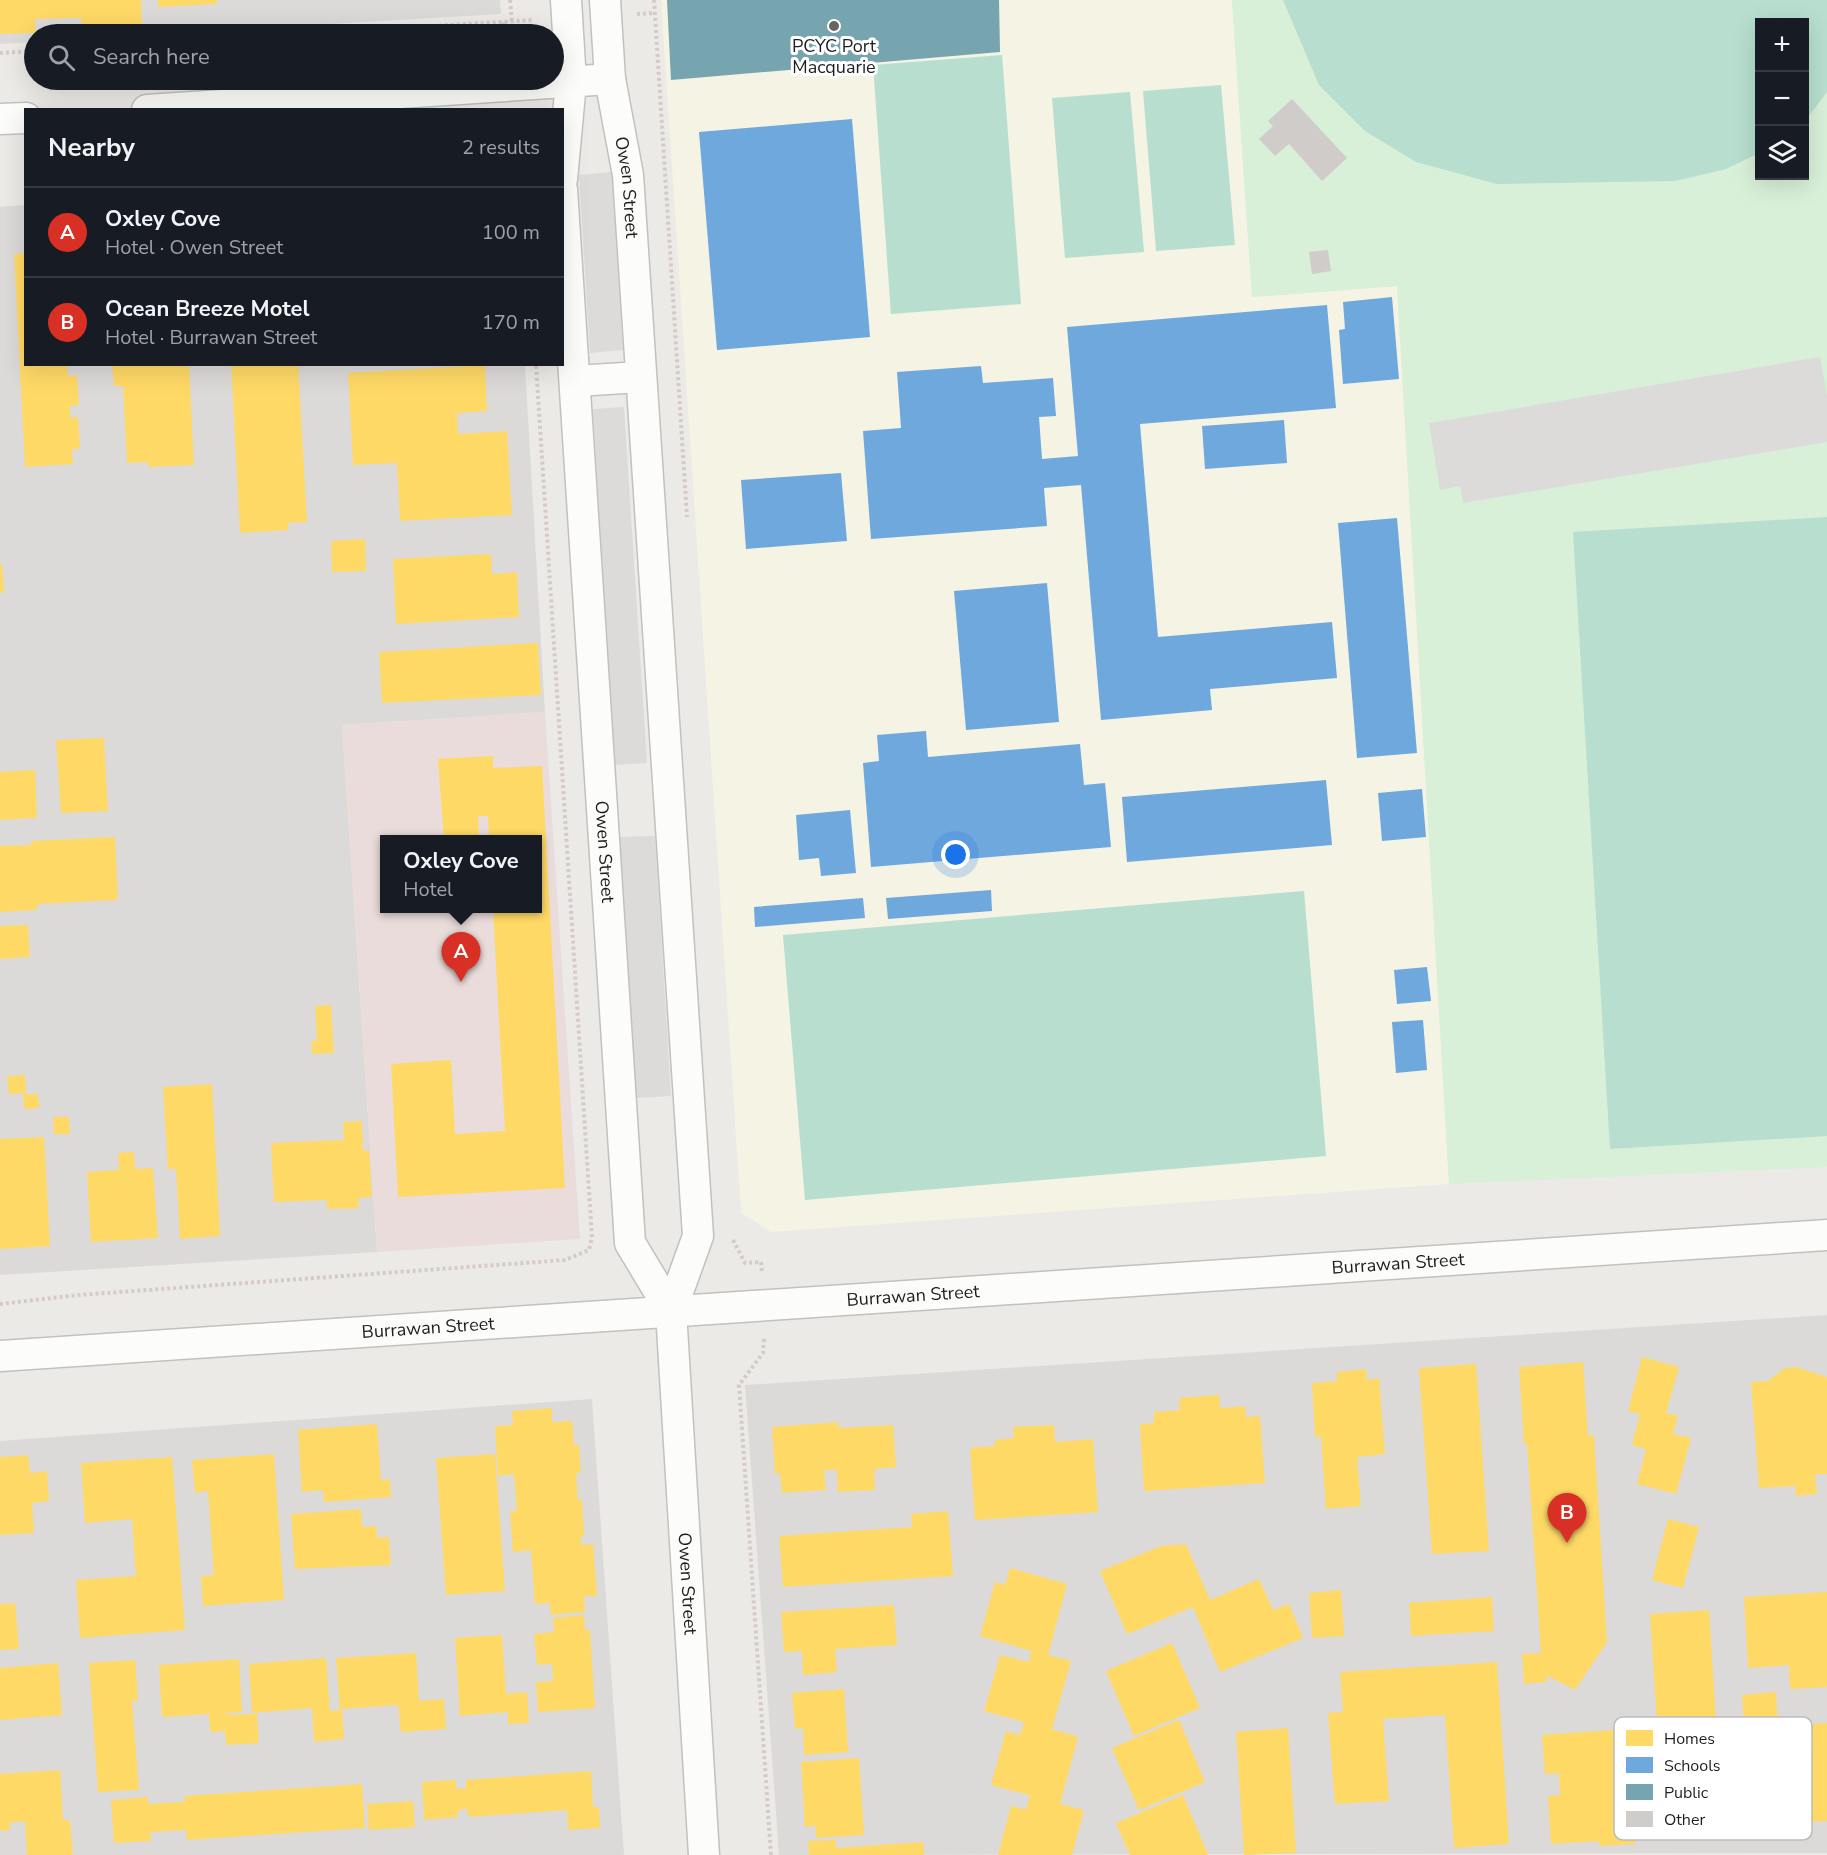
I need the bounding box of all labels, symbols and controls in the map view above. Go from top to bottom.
map controls [1755,18,1809,180]
button: + [1755,18,1809,72]
marker: PCYC Port Macquarie [827,19,841,33]
search box [24,24,564,90]
place label: PCYC Port Macquarie [792,34,877,79]
icon: search [45,41,78,74]
text: Search here [93,42,210,72]
button: − [1755,72,1809,126]
button: layers [1755,126,1809,180]
text: Nearby [48,130,135,165]
text: 2 results [462,134,540,161]
street label: Owen Street [609,134,644,240]
text: Oxley Cove [105,204,220,234]
text: A [60,219,75,246]
text: 100 m [482,219,540,246]
text: Hotel · Owen Street [105,234,283,261]
text: Ocean Breeze Motel [105,294,310,324]
text: B [61,309,74,336]
text: 170 m [482,309,540,336]
text: Hotel · Burrawan Street [105,324,317,351]
street label: Owen Street [589,800,620,904]
popup [380,835,542,913]
your location [941,840,970,869]
text: Oxley Cove [403,846,519,876]
text: Hotel [403,876,453,903]
pin: A [442,932,480,982]
street label: Burrawan Street [1331,1247,1466,1280]
street label: Burrawan Street [846,1279,981,1312]
street label: Burrawan Street [361,1311,496,1344]
pin: B [1548,1494,1586,1543]
street label: Owen Street [672,1532,703,1636]
legend [1614,1717,1812,1840]
text: Homes [1664,1728,1715,1750]
text: Schools [1664,1755,1720,1777]
text: Public [1664,1782,1709,1804]
text: Other [1664,1809,1705,1831]

